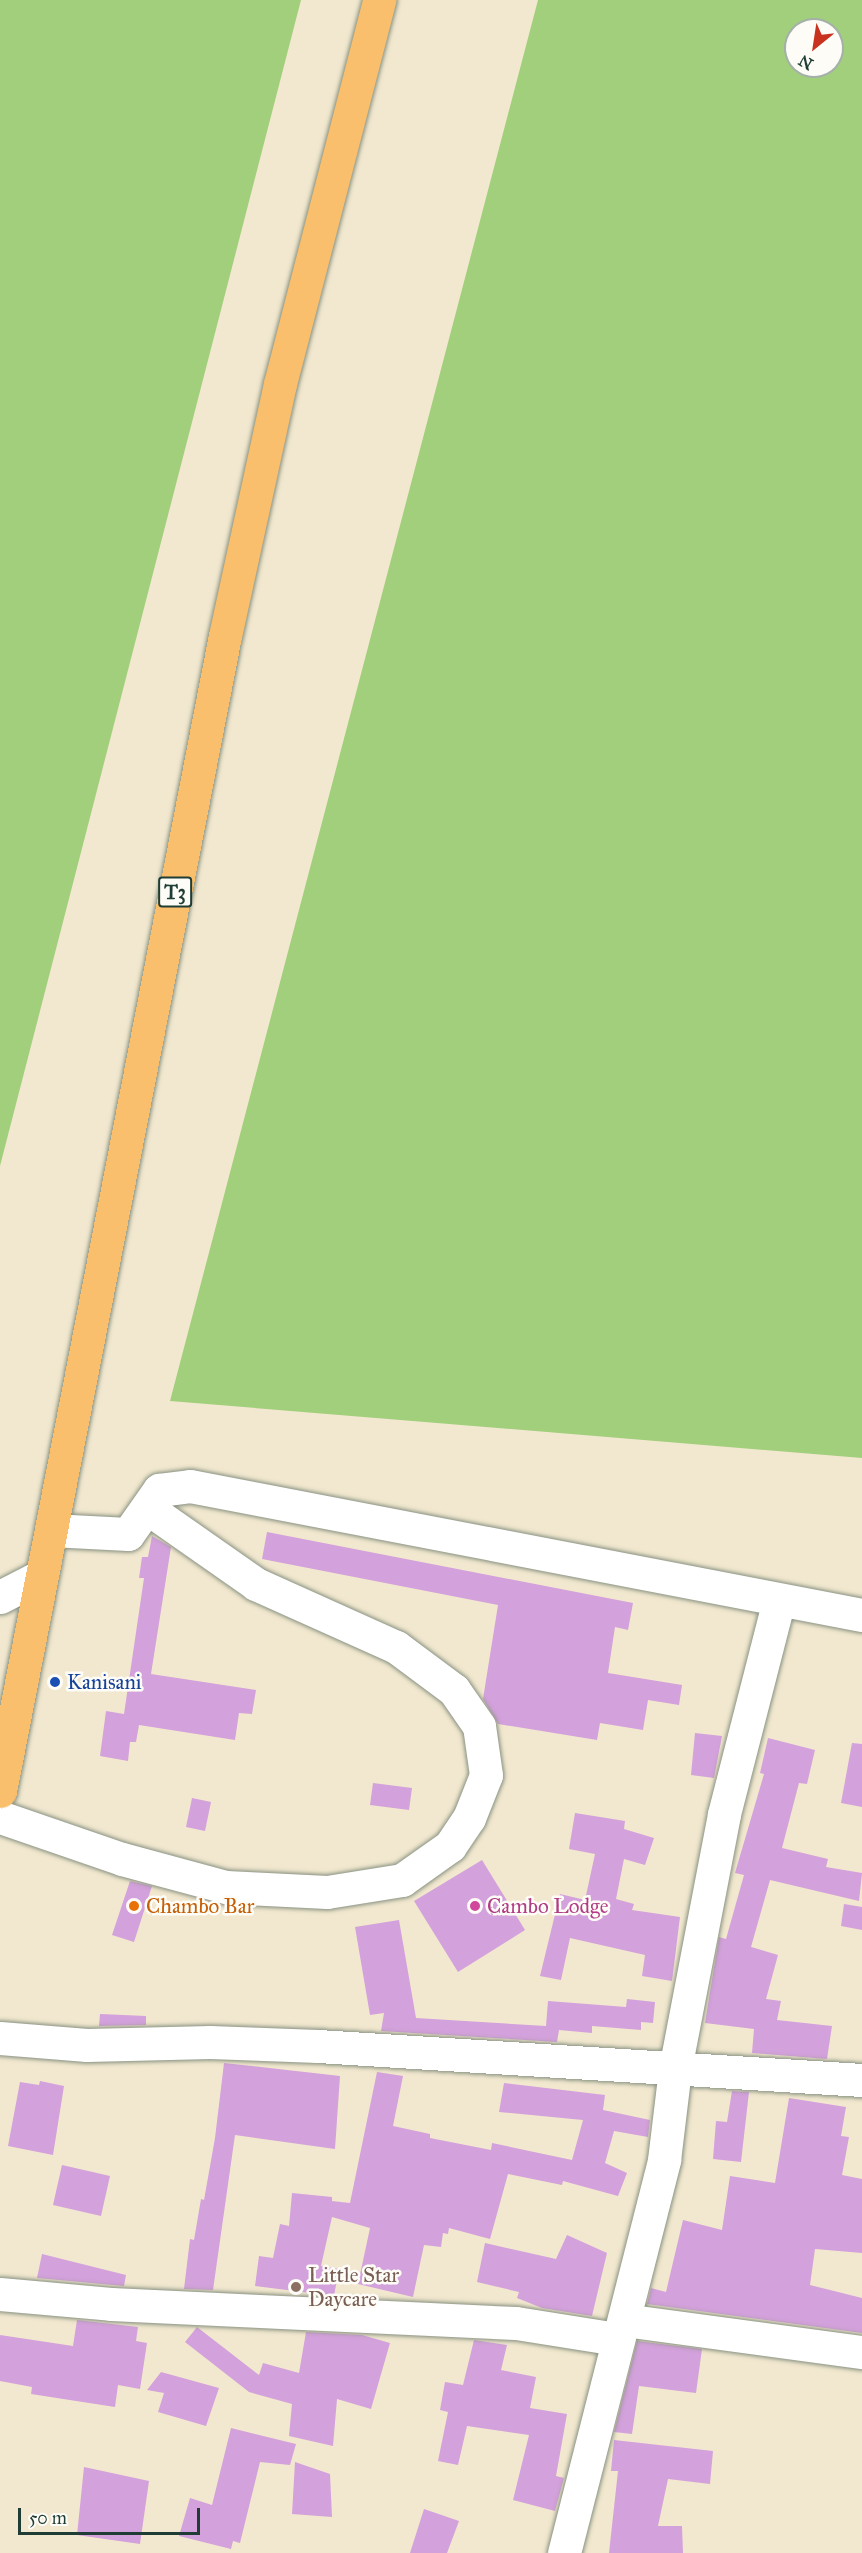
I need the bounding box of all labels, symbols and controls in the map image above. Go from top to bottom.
north arrow [784,18,844,78]
text: N [795,51,816,74]
road number: T3 [157,875,193,909]
place label: Kanisani [67,1669,142,1695]
marker: Kanisani [48,1675,62,1689]
place label: Chambo Bar [146,1893,254,1919]
place label: Cambo Lodge [487,1893,609,1919]
marker: Chambo Bar [127,1899,141,1913]
marker: Cambo Lodge [468,1899,482,1913]
place label: Little Star Daycare [308,2262,399,2312]
marker: Little Star Daycare [289,2280,303,2294]
scale bar [21,2496,202,2534]
text: 50 m [29,2507,67,2529]

